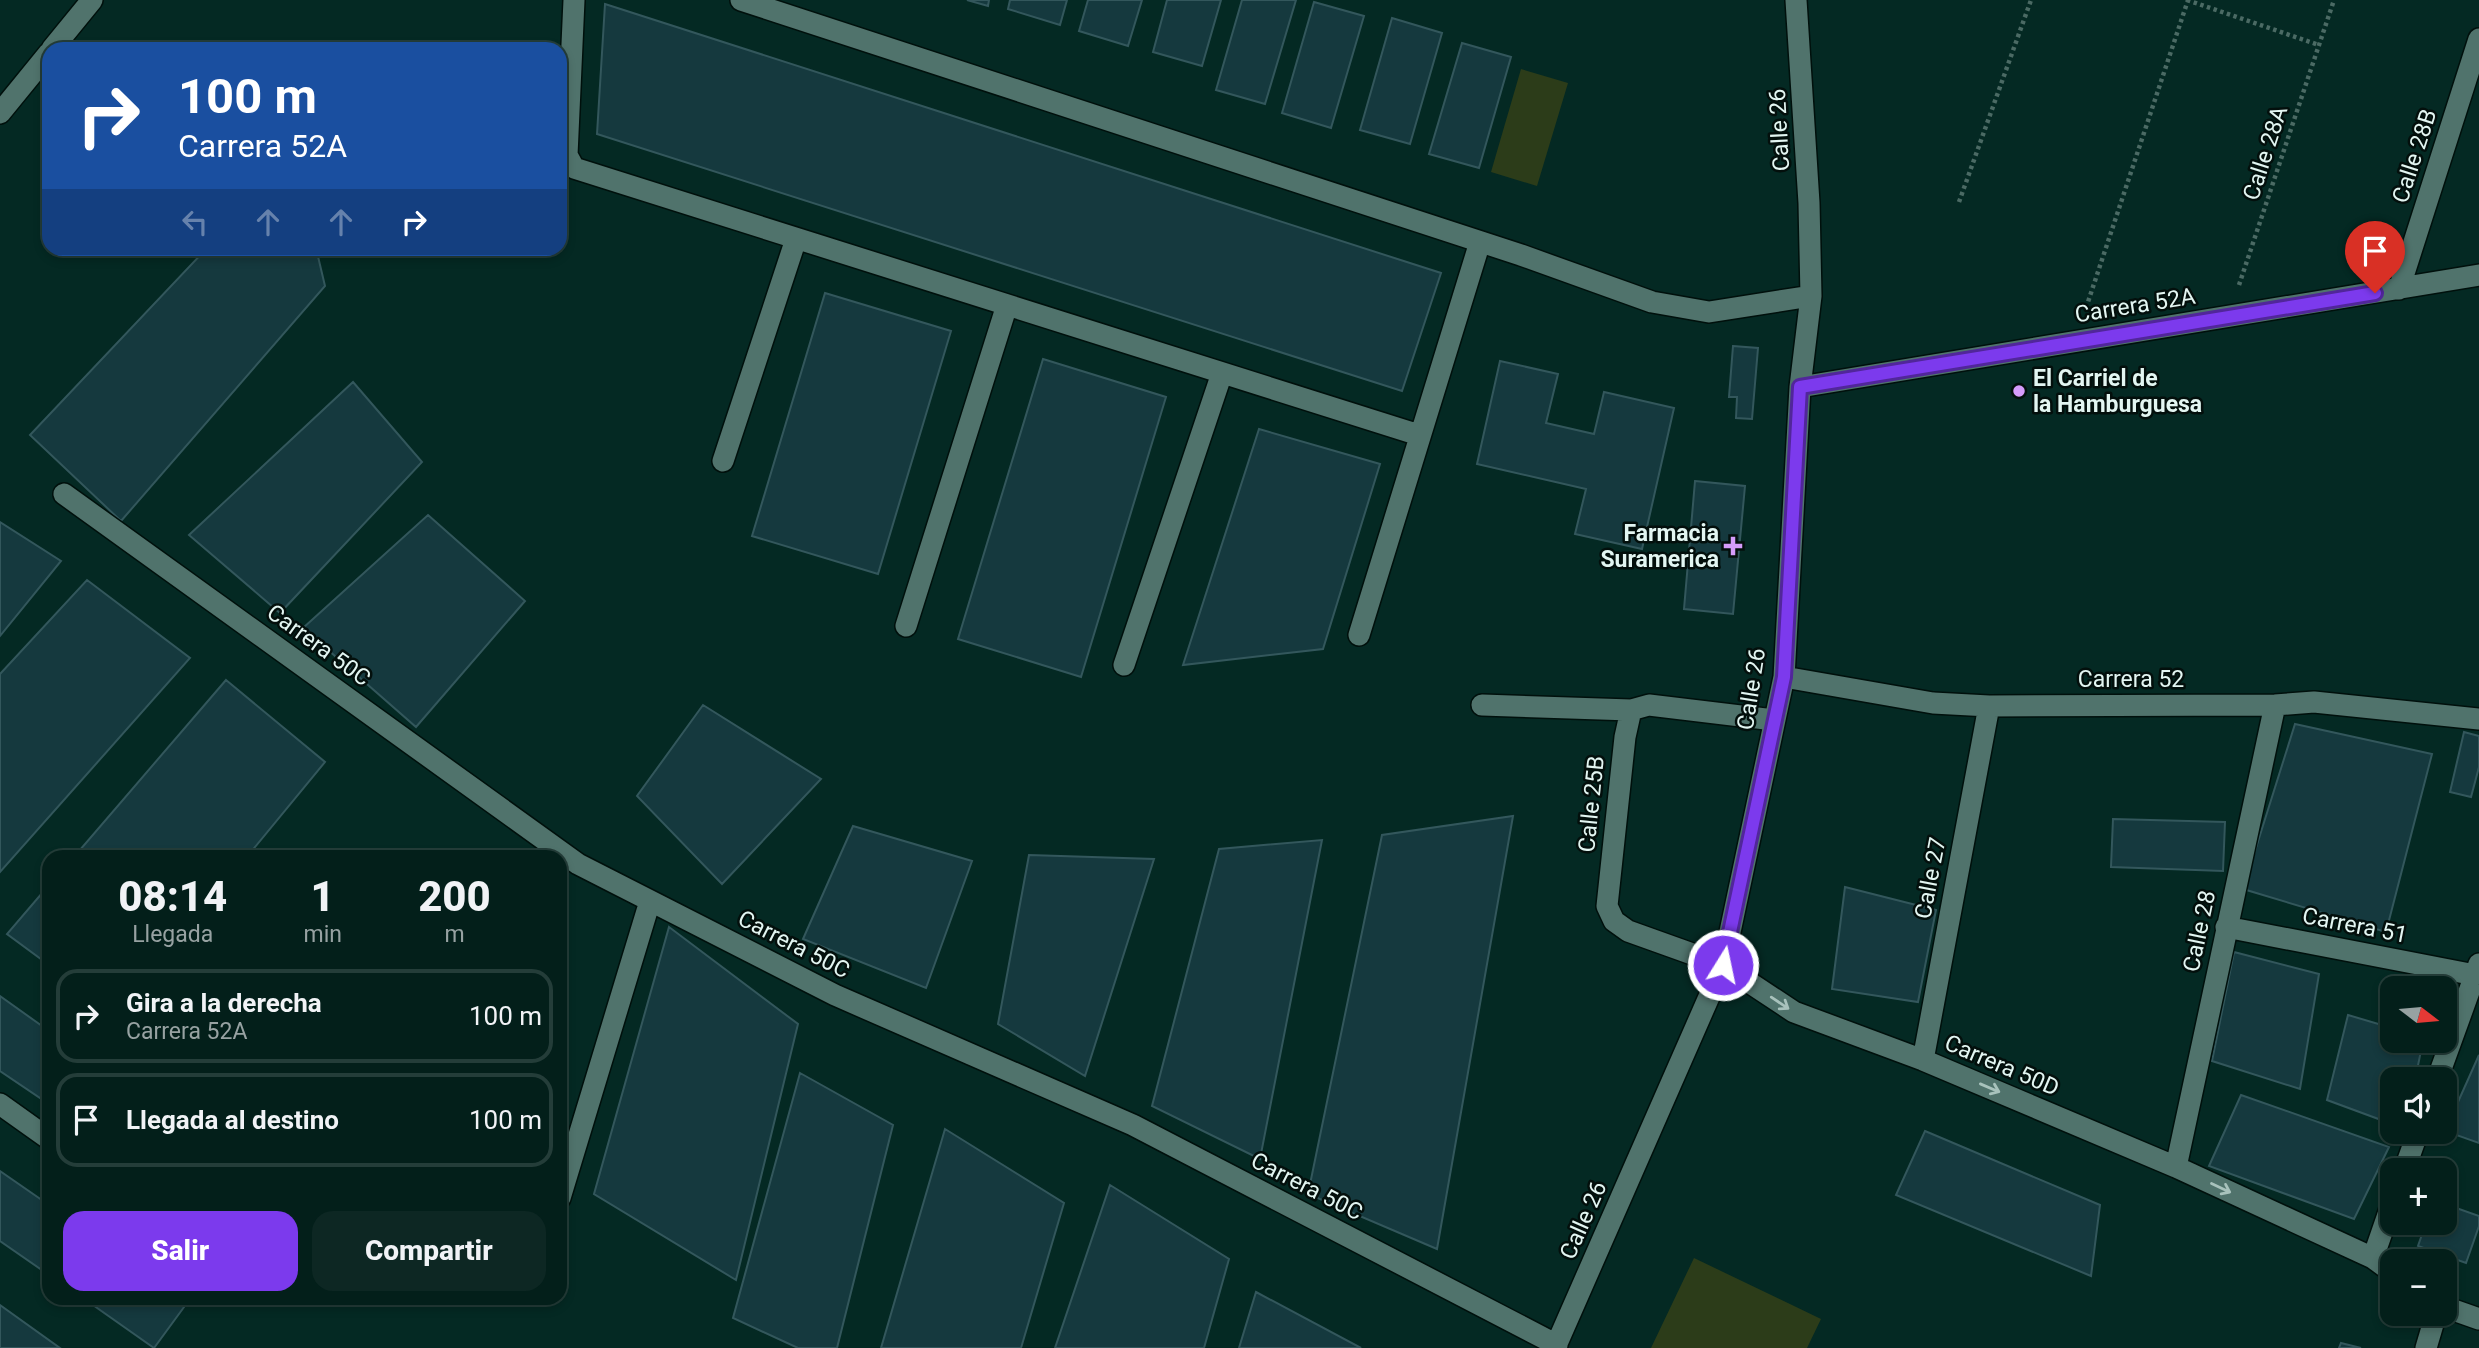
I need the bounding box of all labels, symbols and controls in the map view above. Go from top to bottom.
text: 100 m [178,68,317,125]
icon: right [63,70,154,161]
street label: Calle 26 [1764,88,1795,172]
street label: Calle 28A [2238,103,2293,204]
street label: Calle 28B [2387,106,2442,206]
text: Carrera 52A [178,127,347,165]
icon: left [176,203,214,241]
icon: ahead [249,203,287,241]
icon: ahead [322,203,360,241]
icon: right [395,203,433,241]
pin [2345,221,2405,293]
icon: arrive [2356,232,2394,270]
street label: Carrera 52A [2073,283,2197,328]
place label: El Carriel de la Hamburguesa [2033,365,2202,418]
marker: El Carriel de la Hamburguesa [2011,383,2027,399]
place label: Farmacia Suramerica [1600,520,1719,573]
marker: Farmacia Suramerica [1725,538,1741,554]
street label: Carrera 50C [262,599,376,692]
street label: Calle 26 [1732,646,1771,732]
street label: Carrera 52 [2078,666,2184,693]
street label: Calle 25B [1573,755,1610,854]
street label: Calle 27 [1909,835,1952,921]
text: 08:14 [118,872,227,921]
text: 1 [311,872,335,921]
text: 200 [418,872,491,921]
street label: Calle 28 [2178,888,2221,974]
street label: Carrera 51 [2300,902,2410,949]
street label: Carrera 50C [734,905,854,984]
text: Llegada [132,921,213,948]
text: min [303,921,342,948]
text: m [444,921,465,948]
position arrow [1686,928,1760,1002]
north arrow [2380,976,2457,1054]
map controls [2380,976,2457,1326]
text: Gira a la derecha [126,988,322,1018]
one-way arrow [1770,995,1789,1010]
icon: right [67,997,105,1035]
text: 100 m [469,1001,542,1031]
text: Carrera 52A [126,1018,247,1045]
street label: Carrera 50D [1941,1029,2063,1102]
button: sound [2380,1067,2457,1144]
one-way arrow [1979,1083,2000,1096]
icon: arrive [67,1101,105,1139]
text: Llegada al destino [126,1105,339,1135]
text: 100 m [469,1105,542,1135]
street label: Carrera 50C [1247,1147,1367,1226]
button: + [2380,1158,2457,1235]
street label: Calle 26 [1554,1177,1613,1263]
one-way arrow [2210,1182,2231,1195]
button: Salir [63,1211,298,1291]
button: Compartir [312,1211,546,1291]
button: − [2380,1249,2457,1326]

